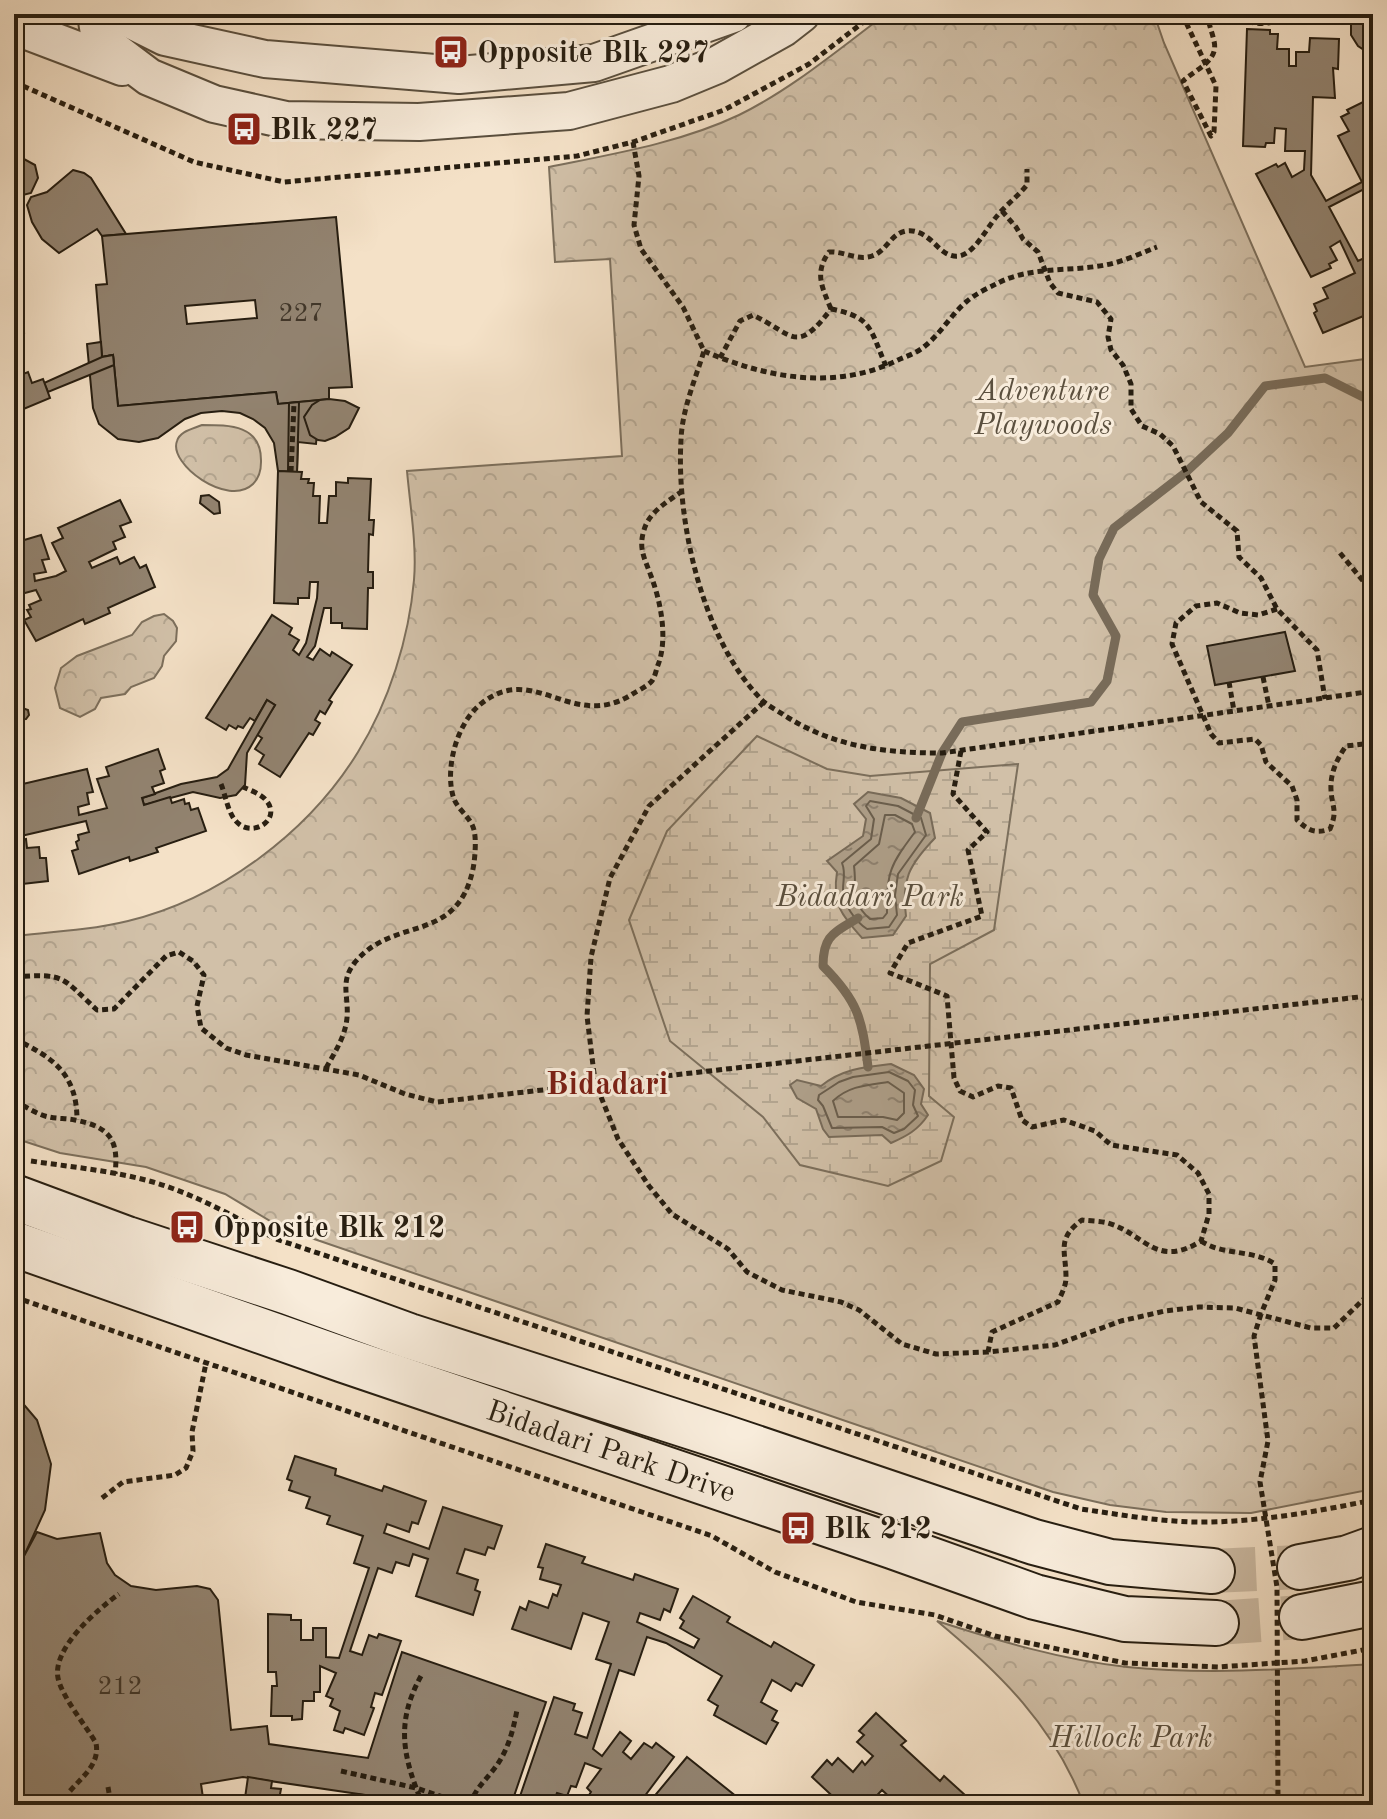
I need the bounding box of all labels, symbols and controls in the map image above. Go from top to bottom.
bus stop icon: Opposite Blk 227 [432,33,470,71]
place label: Opposite Blk 227 [477,39,709,69]
bus stop icon: Blk 227 [225,110,263,148]
place label: Blk 227 [270,116,378,146]
house number: 227 [278,301,324,327]
park label: Adventure Playwoods [973,377,1112,441]
park label: Bidadari Park [775,883,964,913]
district label: Bidadari [546,1070,668,1102]
bus stop icon: Opposite Blk 212 [168,1208,206,1246]
place label: Opposite Blk 212 [213,1214,445,1244]
street label: Bidadari Park Drive [482,1396,739,1509]
bus stop icon: Blk 212 [779,1509,817,1547]
place label: Blk 212 [824,1515,932,1545]
house number: 212 [97,1674,143,1700]
park label: Hillock Park [1048,1724,1213,1754]

